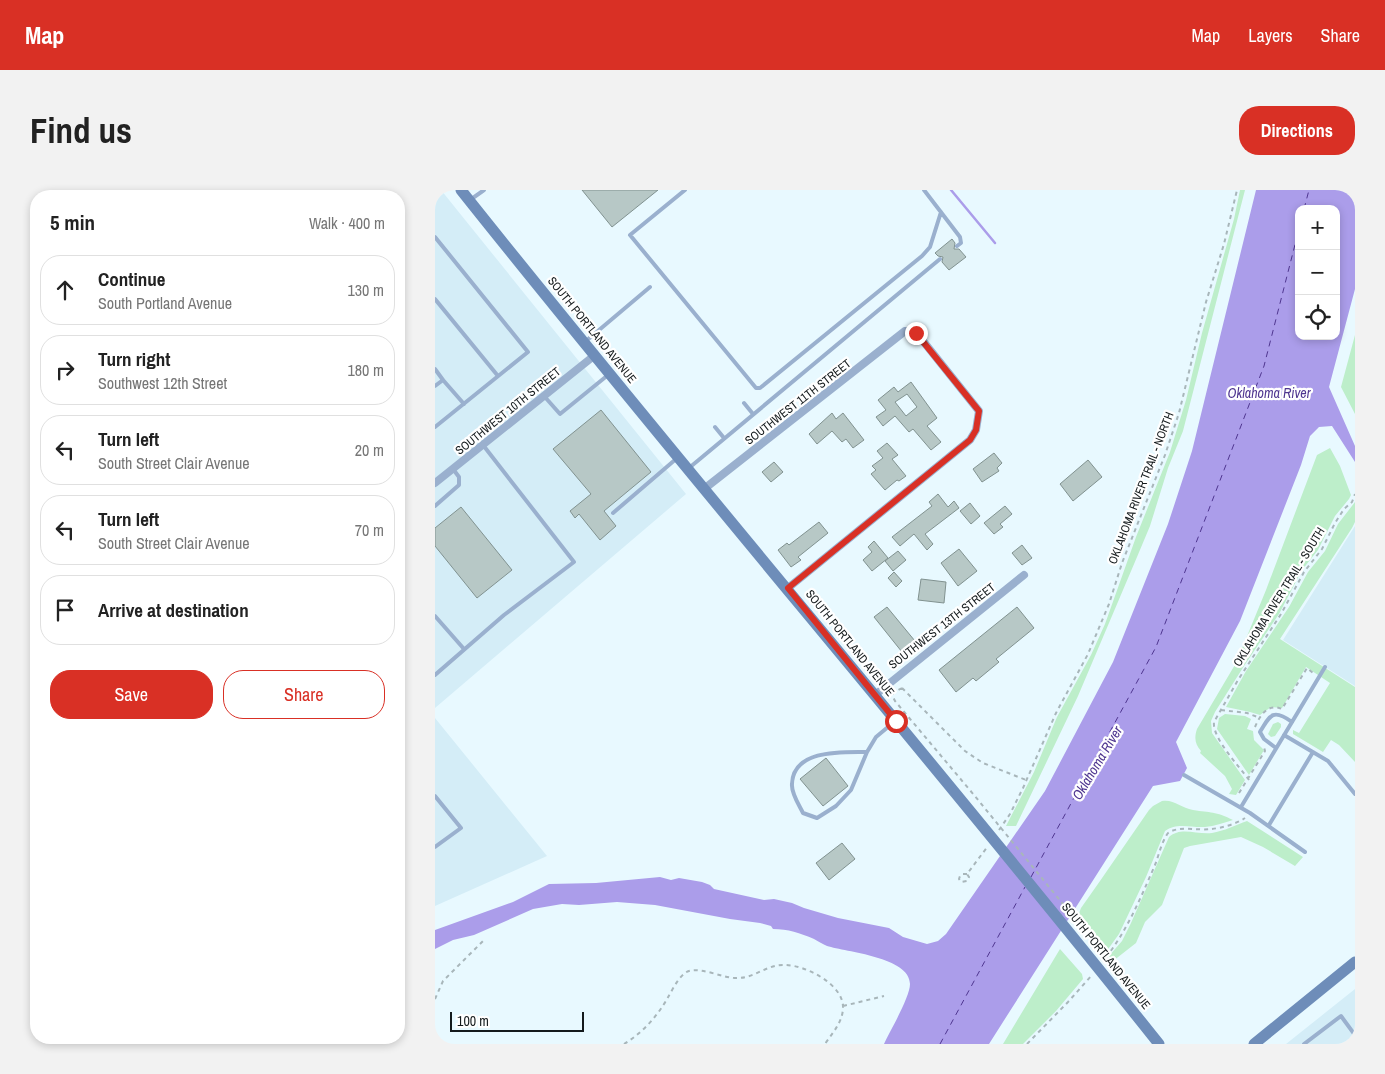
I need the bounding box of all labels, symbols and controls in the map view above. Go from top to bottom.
text: Map [25,19,64,51]
text: Map [1192,23,1220,48]
text: Layers [1248,23,1293,48]
text: Share [1321,23,1360,48]
button: Directions [1239,106,1355,155]
text: Find us [30,107,132,154]
map controls [1295,205,1340,340]
button: + [1295,205,1340,250]
text: 5 min [50,208,95,237]
text: Walk · 400 m [309,212,385,234]
button: − [1295,250,1340,295]
text: Continue [98,266,166,292]
street label: SOUTH PORTLAND AVENUE [544,273,640,387]
icon: ahead [51,276,79,304]
text: 130 m [348,279,384,301]
text: South Portland Avenue [98,292,232,314]
button: locate [1295,295,1340,340]
route end [905,322,928,345]
text: Turn right [98,346,170,372]
icon: right [51,356,79,384]
street label: SOUTHWEST 11TH STREET [742,356,854,448]
text: 180 m [348,359,384,381]
street label: SOUTHWEST 10TH STREET [452,364,564,458]
text: Southwest 12th Street [98,372,227,394]
water label: Oklahoma River [1228,384,1312,402]
street label: OKLAHOMA RIVER TRAIL - NORTH [1105,410,1177,566]
text: Turn left [98,426,159,452]
icon: left [51,436,79,464]
text: 20 m [355,439,384,461]
text: South Street Clair Avenue [98,452,250,474]
text: Turn left [98,506,159,532]
icon: left [51,516,79,544]
text: 70 m [355,519,384,541]
street label: OKLAHOMA RIVER TRAIL - SOUTH [1229,524,1329,670]
text: South Street Clair Avenue [98,532,250,554]
street label: SOUTHWEST 13TH STREET [885,579,999,673]
street label: SOUTH PORTLAND AVENUE [802,586,898,700]
icon: arrive [51,596,79,624]
text: Arrive at destination [98,597,249,623]
button: Save [50,670,213,719]
button: Share [223,670,385,719]
route start [885,710,908,733]
water label: Oklahoma River [1068,722,1127,803]
street label: SOUTH PORTLAND AVENUE [1058,899,1154,1013]
scale bar [450,1009,584,1032]
text: 100 m [457,1012,489,1030]

